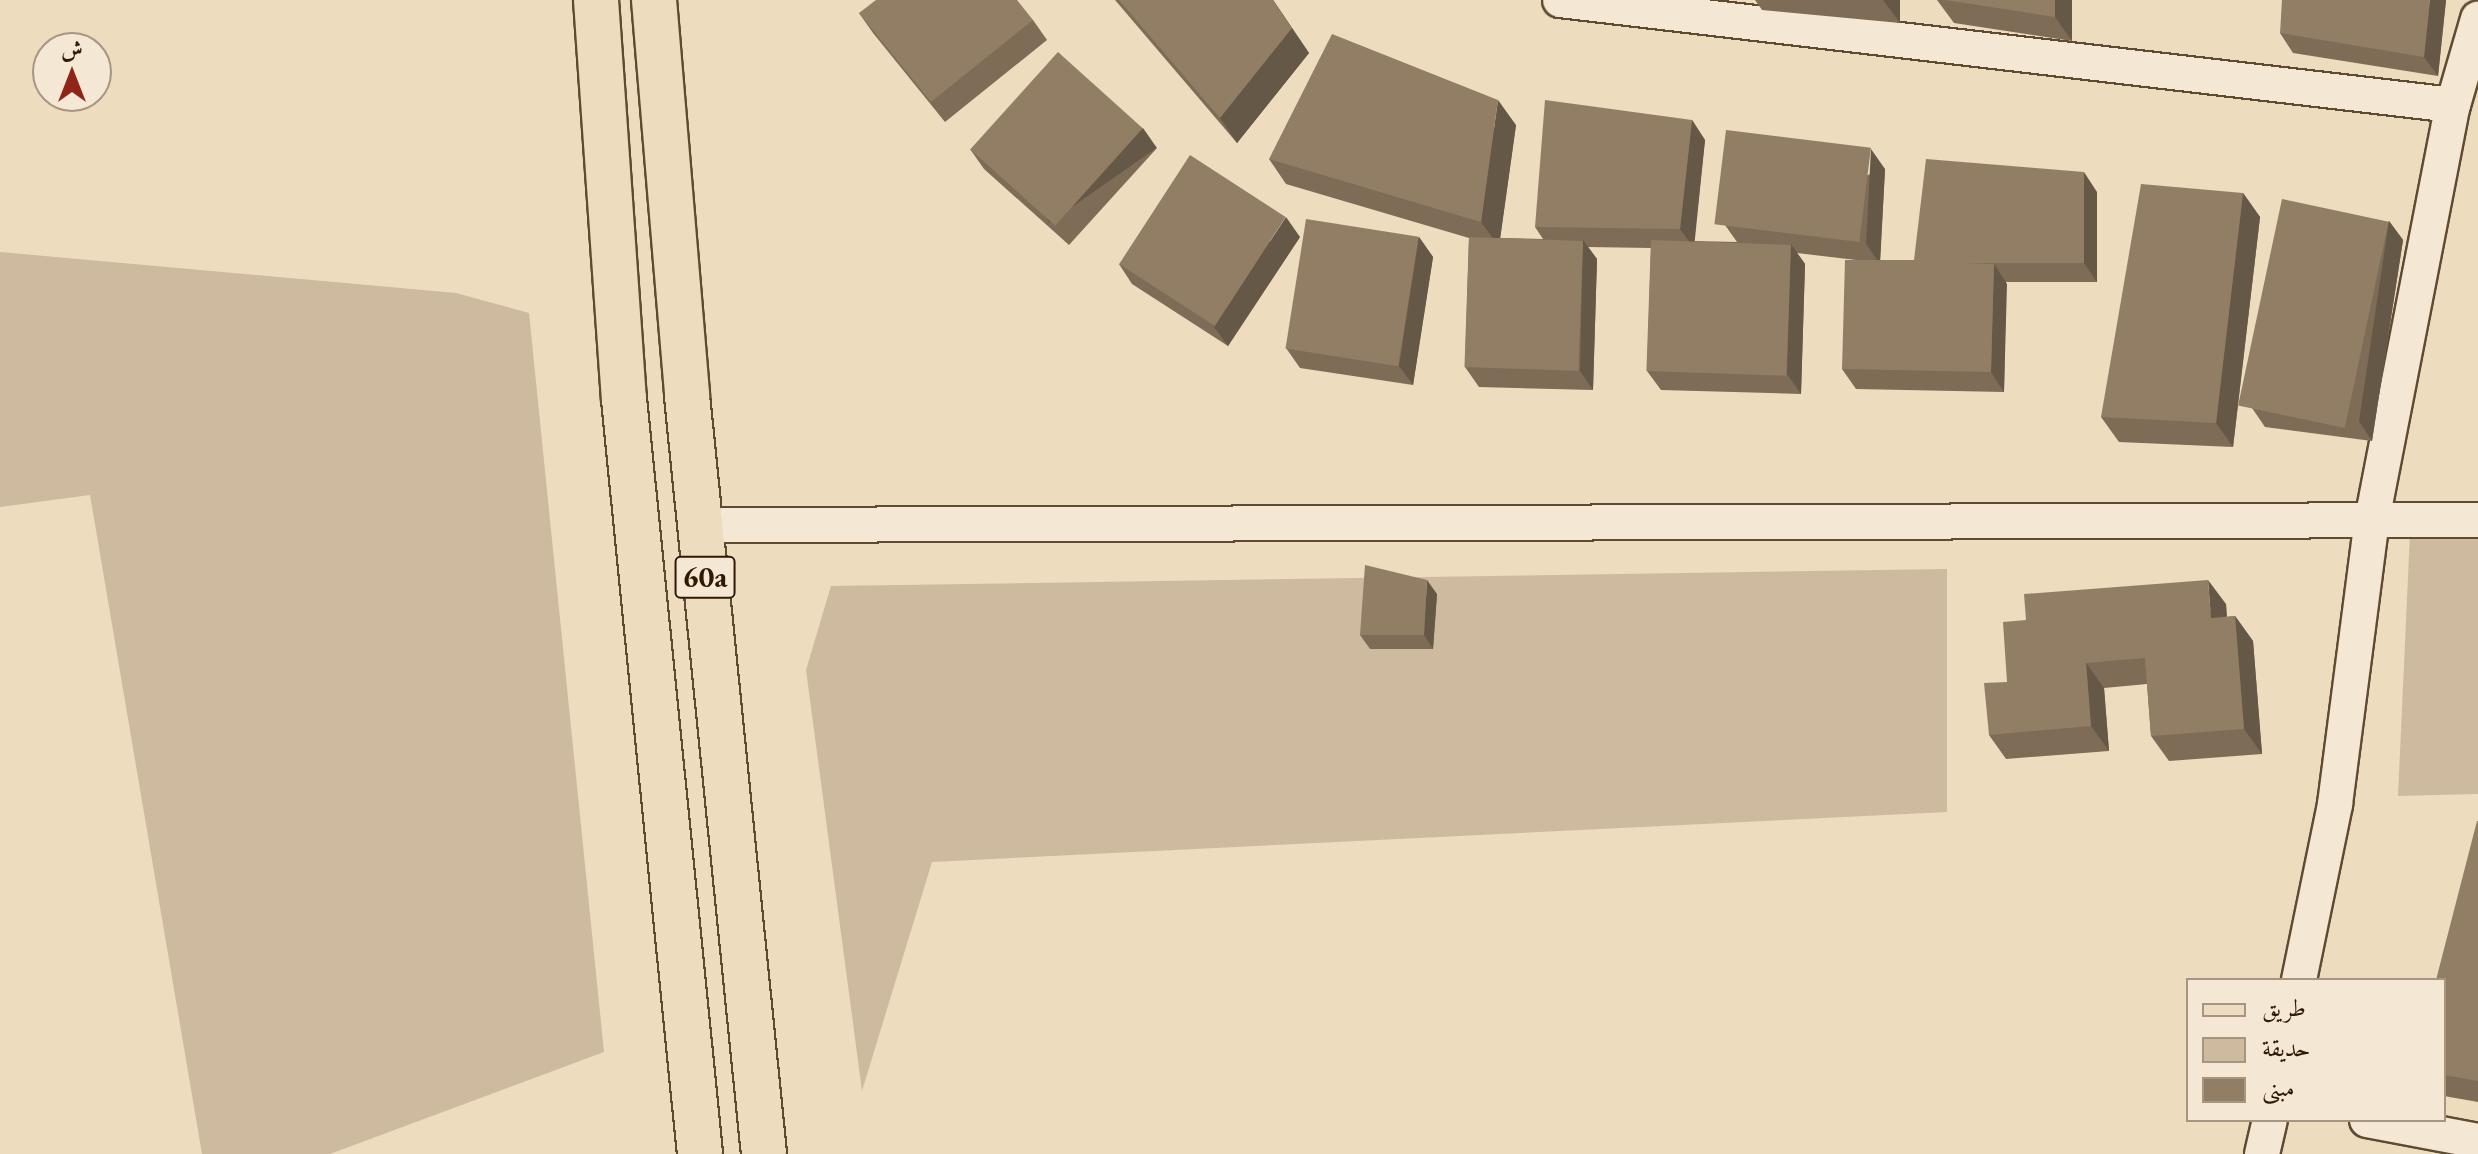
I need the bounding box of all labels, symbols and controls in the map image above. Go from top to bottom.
north arrow [32,32,112,112]
text: ش [61,35,83,64]
road number: 60a [673,551,737,603]
legend [2186,978,2446,1122]
text: طريق [2262,992,2306,1023]
text: حديقة [2262,1032,2311,1063]
text: مبنى [2262,1072,2295,1103]

